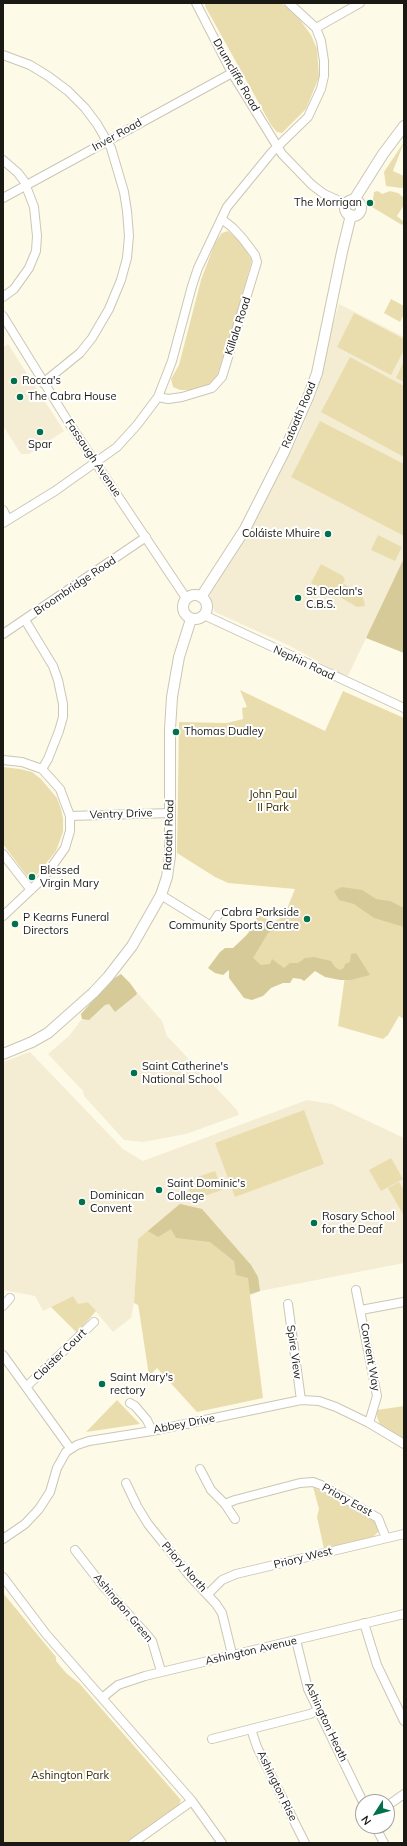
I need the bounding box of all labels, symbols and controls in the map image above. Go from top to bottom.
street label: Drumcliffe Road [210,36,262,114]
street label: Inver Road [90,116,144,154]
place label: The Morrigan [294,196,362,210]
marker: The Morrigan [365,198,375,208]
street label: Killala Road [222,295,254,357]
place label: Rocca's [22,374,61,388]
marker: Rocca's [9,376,19,386]
street label: Ratoath Road [279,380,319,450]
place label: The Cabra House [28,390,116,404]
marker: The Cabra House [15,392,25,402]
street label: Fassaugh Avenue [62,417,124,499]
marker: Spar [35,427,45,437]
place label: Spar [28,438,52,452]
place label: Coláiste Mhuire [242,527,320,541]
marker: Coláiste Mhuire [323,529,333,539]
street label: Broombridge Road [32,554,118,618]
place label: St Declan's C.B.S. [306,585,363,611]
marker: St Declan's C.B.S. [293,593,303,603]
street label: Nephin Road [271,643,337,683]
place label: Thomas Dudley [184,725,263,739]
marker: Thomas Dudley [171,727,181,737]
park label: John Paul II Park [249,788,297,814]
street label: Ratoath Road [161,799,177,871]
street label: Ventry Drive [89,806,153,822]
place label: Blessed Virgin Mary [40,864,99,890]
marker: Blessed Virgin Mary [27,872,37,882]
place label: Cabra Parkside Community Sports Centre [169,906,299,932]
place label: P Kearns Funeral Directors [23,911,109,937]
marker: Cabra Parkside Community Sports Centre [302,914,312,924]
marker: P Kearns Funeral Directors [10,919,20,929]
place label: Saint Catherine's National School [142,1060,228,1086]
marker: Saint Catherine's National School [129,1068,139,1078]
place label: Saint Dominic's College [167,1177,245,1203]
marker: Saint Dominic's College [154,1185,164,1195]
place label: Dominican Convent [90,1189,144,1215]
marker: Dominican Convent [77,1197,87,1207]
place label: Rosary School for the Deaf [322,1210,395,1236]
marker: Rosary School for the Deaf [309,1218,319,1228]
street label: Convent Way [358,1322,382,1392]
street label: Spire View [284,1324,304,1380]
street label: Cloister Court [31,1326,89,1384]
place label: Saint Mary's rectory [110,1371,173,1397]
marker: Saint Mary's rectory [97,1379,107,1389]
street label: Abbey Drive [152,1412,216,1436]
street label: Priory East [320,1481,374,1519]
street label: Priory North [159,1539,209,1595]
street label: Priory West [272,1544,334,1572]
street label: Ashington Green [91,1571,155,1645]
street label: Ashington Avenue [204,1634,298,1668]
street label: Ashington Heath [302,1680,350,1764]
street label: Ashington Rise [254,1749,300,1823]
park label: Ashington Park [31,1769,109,1783]
north arrow [355,1794,395,1834]
text: N [358,1813,374,1828]

